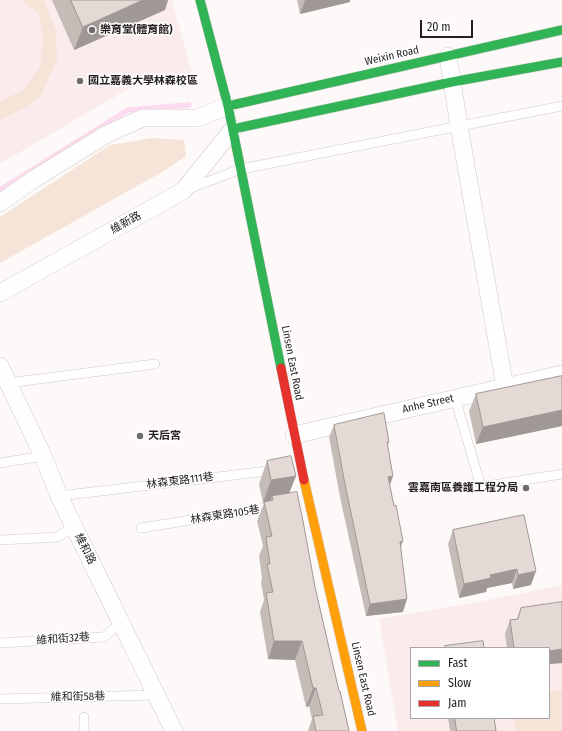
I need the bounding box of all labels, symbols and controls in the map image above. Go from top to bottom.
scale bar [422,12,475,38]
text: 20 m [427,20,451,34]
place label: 樂育堂(體育館) [100,23,173,37]
marker: 樂育堂(體育館) [87,25,97,35]
street label: Weixin Road [364,43,420,69]
place label: 國立嘉義大學林森校區 [88,74,198,88]
marker: 國立嘉義大學林森校區 [75,76,85,86]
street label: 維新路 [108,209,144,237]
street label: Linsen East Road [278,324,306,402]
street label: Anhe Street [401,392,455,416]
place label: 天后宮 [148,429,181,443]
marker: 天后宮 [135,431,145,441]
street label: 林森東路111巷 [146,470,214,492]
place label: 雲嘉南區養護工程分局 [408,481,518,495]
marker: 雲嘉南區養護工程分局 [521,483,531,493]
street label: 林森東路105巷 [189,503,261,527]
street label: 維和路 [72,531,98,567]
street label: 維和街32巷 [36,631,90,647]
street label: Linsen East Road [348,641,378,717]
legend [410,647,550,719]
text: Fast [448,656,467,670]
text: Slow [448,676,471,690]
street label: 維和街58巷 [51,690,105,704]
text: Jam [448,696,466,710]

